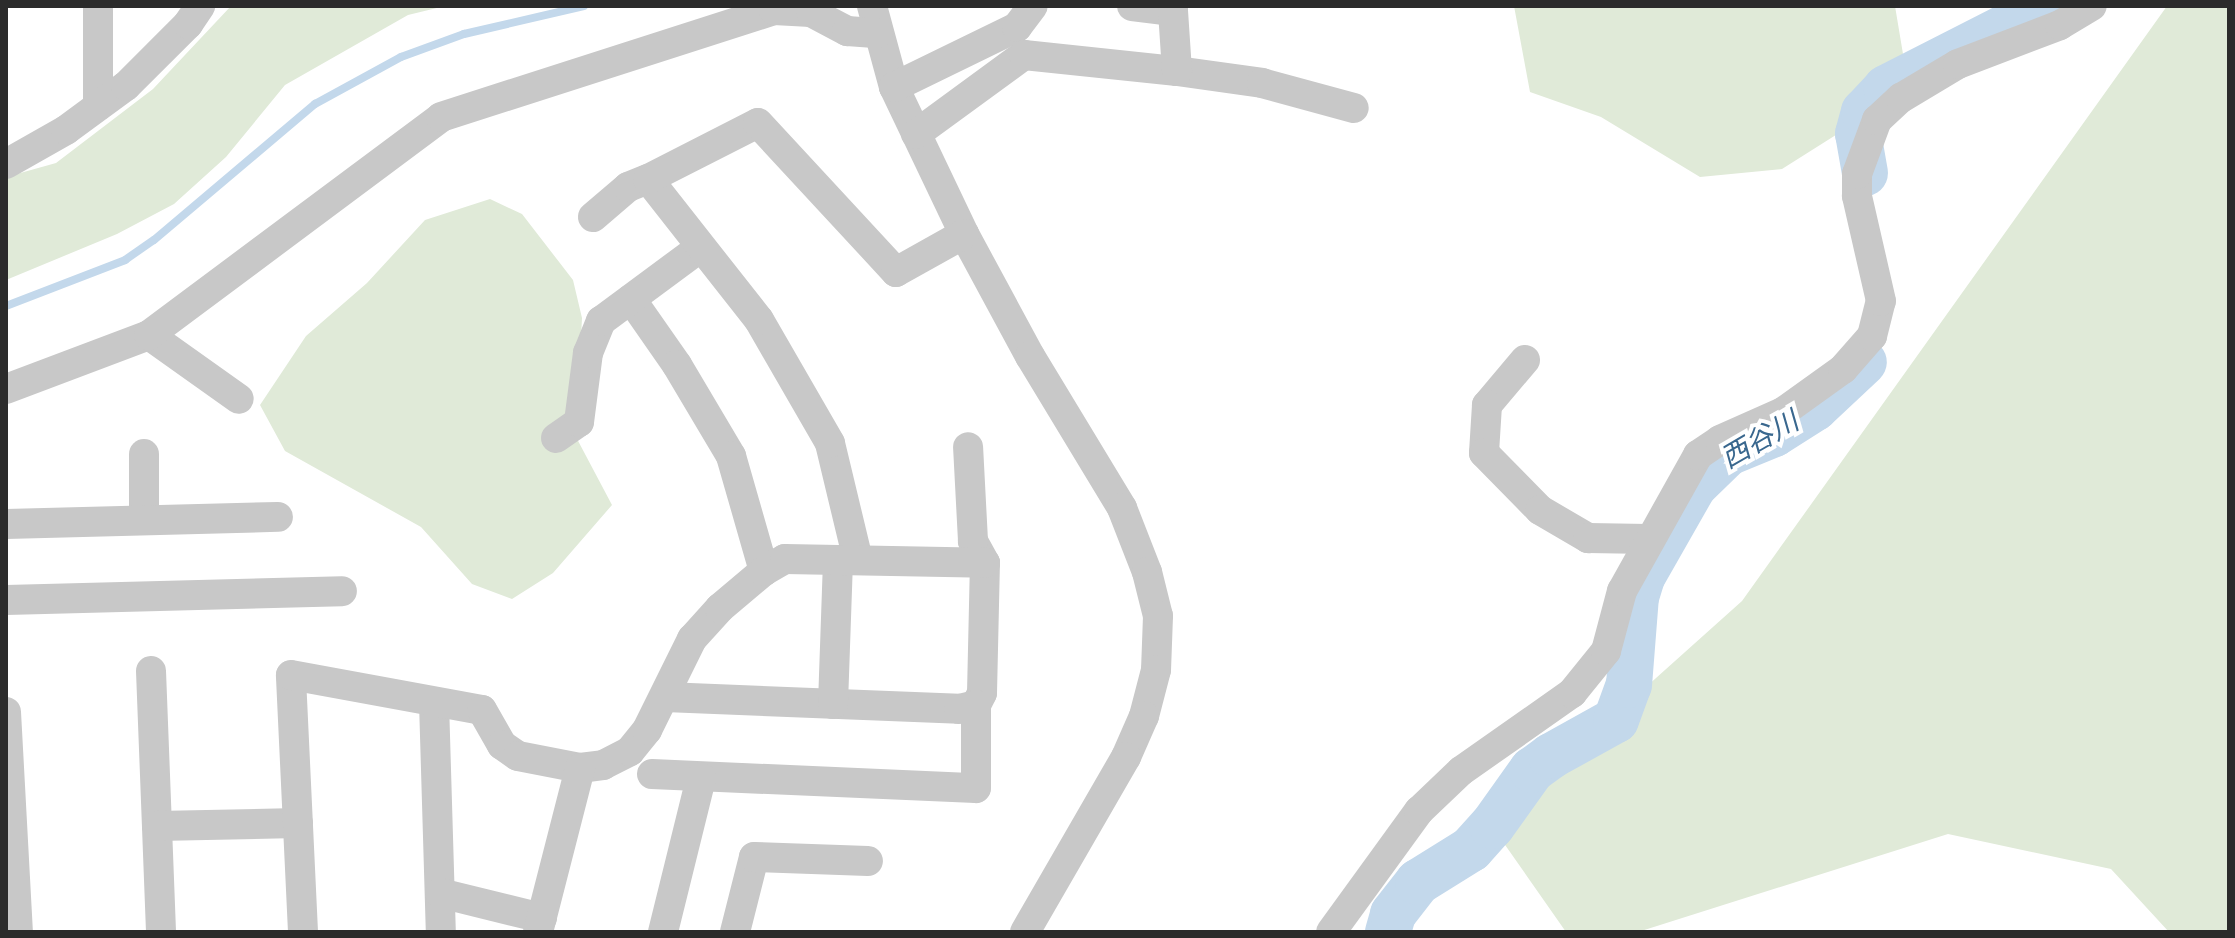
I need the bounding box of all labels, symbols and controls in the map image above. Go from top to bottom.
water label: 西谷川 [1715,404,1805,476]

